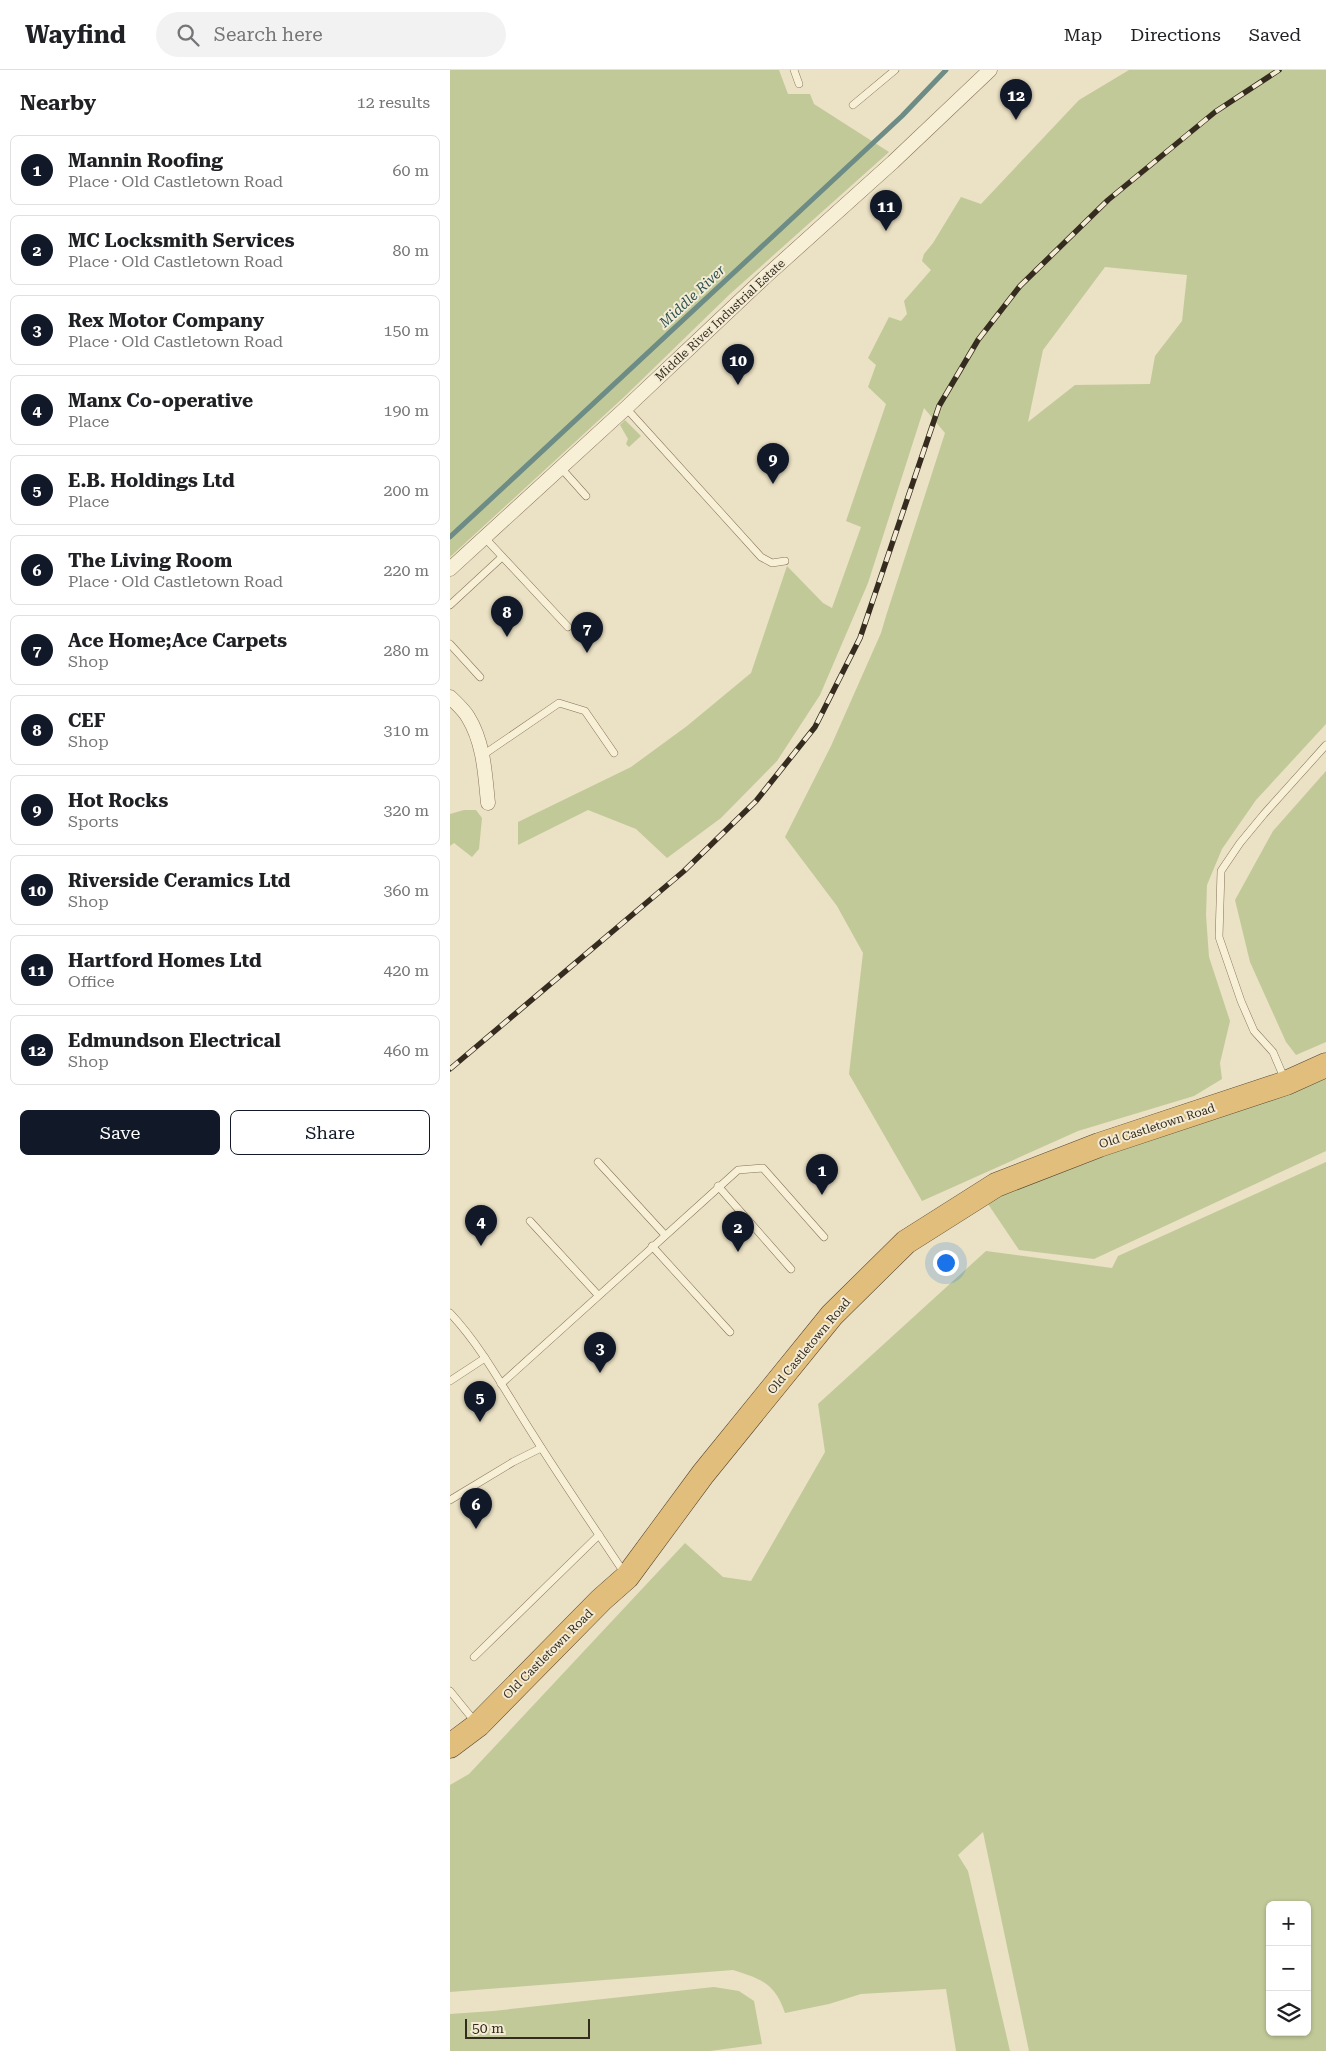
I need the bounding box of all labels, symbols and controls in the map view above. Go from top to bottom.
search box [156,12,506,57]
text: Wayfind [25,21,126,49]
icon: search [174,21,202,49]
text: Search here [214,23,323,46]
text: Map [1064,24,1102,45]
text: Directions [1130,24,1221,45]
text: Saved [1249,24,1301,45]
pin: 12 [1000,79,1032,120]
text: Nearby [20,91,96,115]
text: 12 results [357,93,430,112]
text: Mannin Roofing [68,149,223,172]
text: 1 [33,161,41,180]
text: 60 m [392,161,429,180]
text: Place · Old Castletown Road [68,172,283,191]
pin: 11 [870,190,902,231]
text: MC Locksmith Services [68,229,294,252]
text: 2 [33,241,41,260]
text: 80 m [392,241,429,260]
text: Place · Old Castletown Road [68,252,283,271]
street label: Middle River Industrial Estate [652,256,788,384]
water label: Middle River [655,262,728,331]
text: Rex Motor Company [68,309,264,332]
text: 3 [33,321,41,340]
text: 150 m [383,321,429,340]
text: Place · Old Castletown Road [68,332,283,351]
pin: 10 [722,344,754,385]
text: Manx Co-operative [68,389,253,412]
text: 4 [33,401,41,420]
text: 190 m [383,401,429,420]
text: Place [68,412,109,431]
pin: 9 [757,443,789,484]
text: E.B. Holdings Ltd [68,469,235,492]
text: 5 [33,481,41,500]
text: 200 m [383,481,429,500]
text: Place [68,492,109,511]
text: The Living Room [68,549,232,572]
text: 6 [33,561,41,580]
text: 220 m [383,561,429,580]
text: Place · Old Castletown Road [68,572,283,591]
pin: 8 [491,596,523,637]
pin: 7 [571,612,603,653]
text: Ace Home;Ace Carpets [68,629,287,652]
text: 7 [33,641,41,660]
text: 280 m [383,641,429,660]
text: Shop [68,652,109,671]
text: CEF [68,709,105,732]
text: 8 [33,721,41,740]
text: 310 m [383,721,429,740]
text: Shop [68,732,109,751]
text: Hot Rocks [68,789,168,812]
text: 9 [33,801,41,820]
text: 320 m [383,801,429,820]
text: Sports [68,812,119,831]
text: Riverside Ceramics Ltd [68,869,291,892]
text: 10 [28,881,46,900]
text: 360 m [383,881,429,900]
text: Shop [68,892,109,911]
text: Hartford Homes Ltd [68,949,262,972]
text: 11 [28,961,46,980]
text: 420 m [383,961,429,980]
text: Office [68,972,114,991]
text: Edmundson Electrical [68,1029,281,1052]
text: 12 [28,1041,46,1060]
text: 460 m [383,1041,429,1060]
text: Shop [68,1052,109,1071]
street label: Old Castletown Road [1097,1101,1217,1151]
button: Save [20,1110,220,1155]
button: Share [230,1110,430,1155]
pin: 1 [806,1154,838,1195]
pin: 4 [465,1205,497,1246]
pin: 2 [722,1211,754,1252]
your location [933,1250,959,1276]
street label: Old Castletown Road [765,1295,854,1397]
pin: 3 [584,1332,616,1373]
pin: 5 [464,1381,496,1422]
pin: 6 [460,1488,492,1529]
street label: Old Castletown Road [500,1606,596,1702]
map controls [1266,1901,1311,2036]
button: + [1266,1901,1311,1946]
button: − [1266,1946,1311,1991]
button: layers [1266,1991,1311,2036]
scale bar [465,2016,590,2039]
text: 50 m [472,2020,504,2036]

